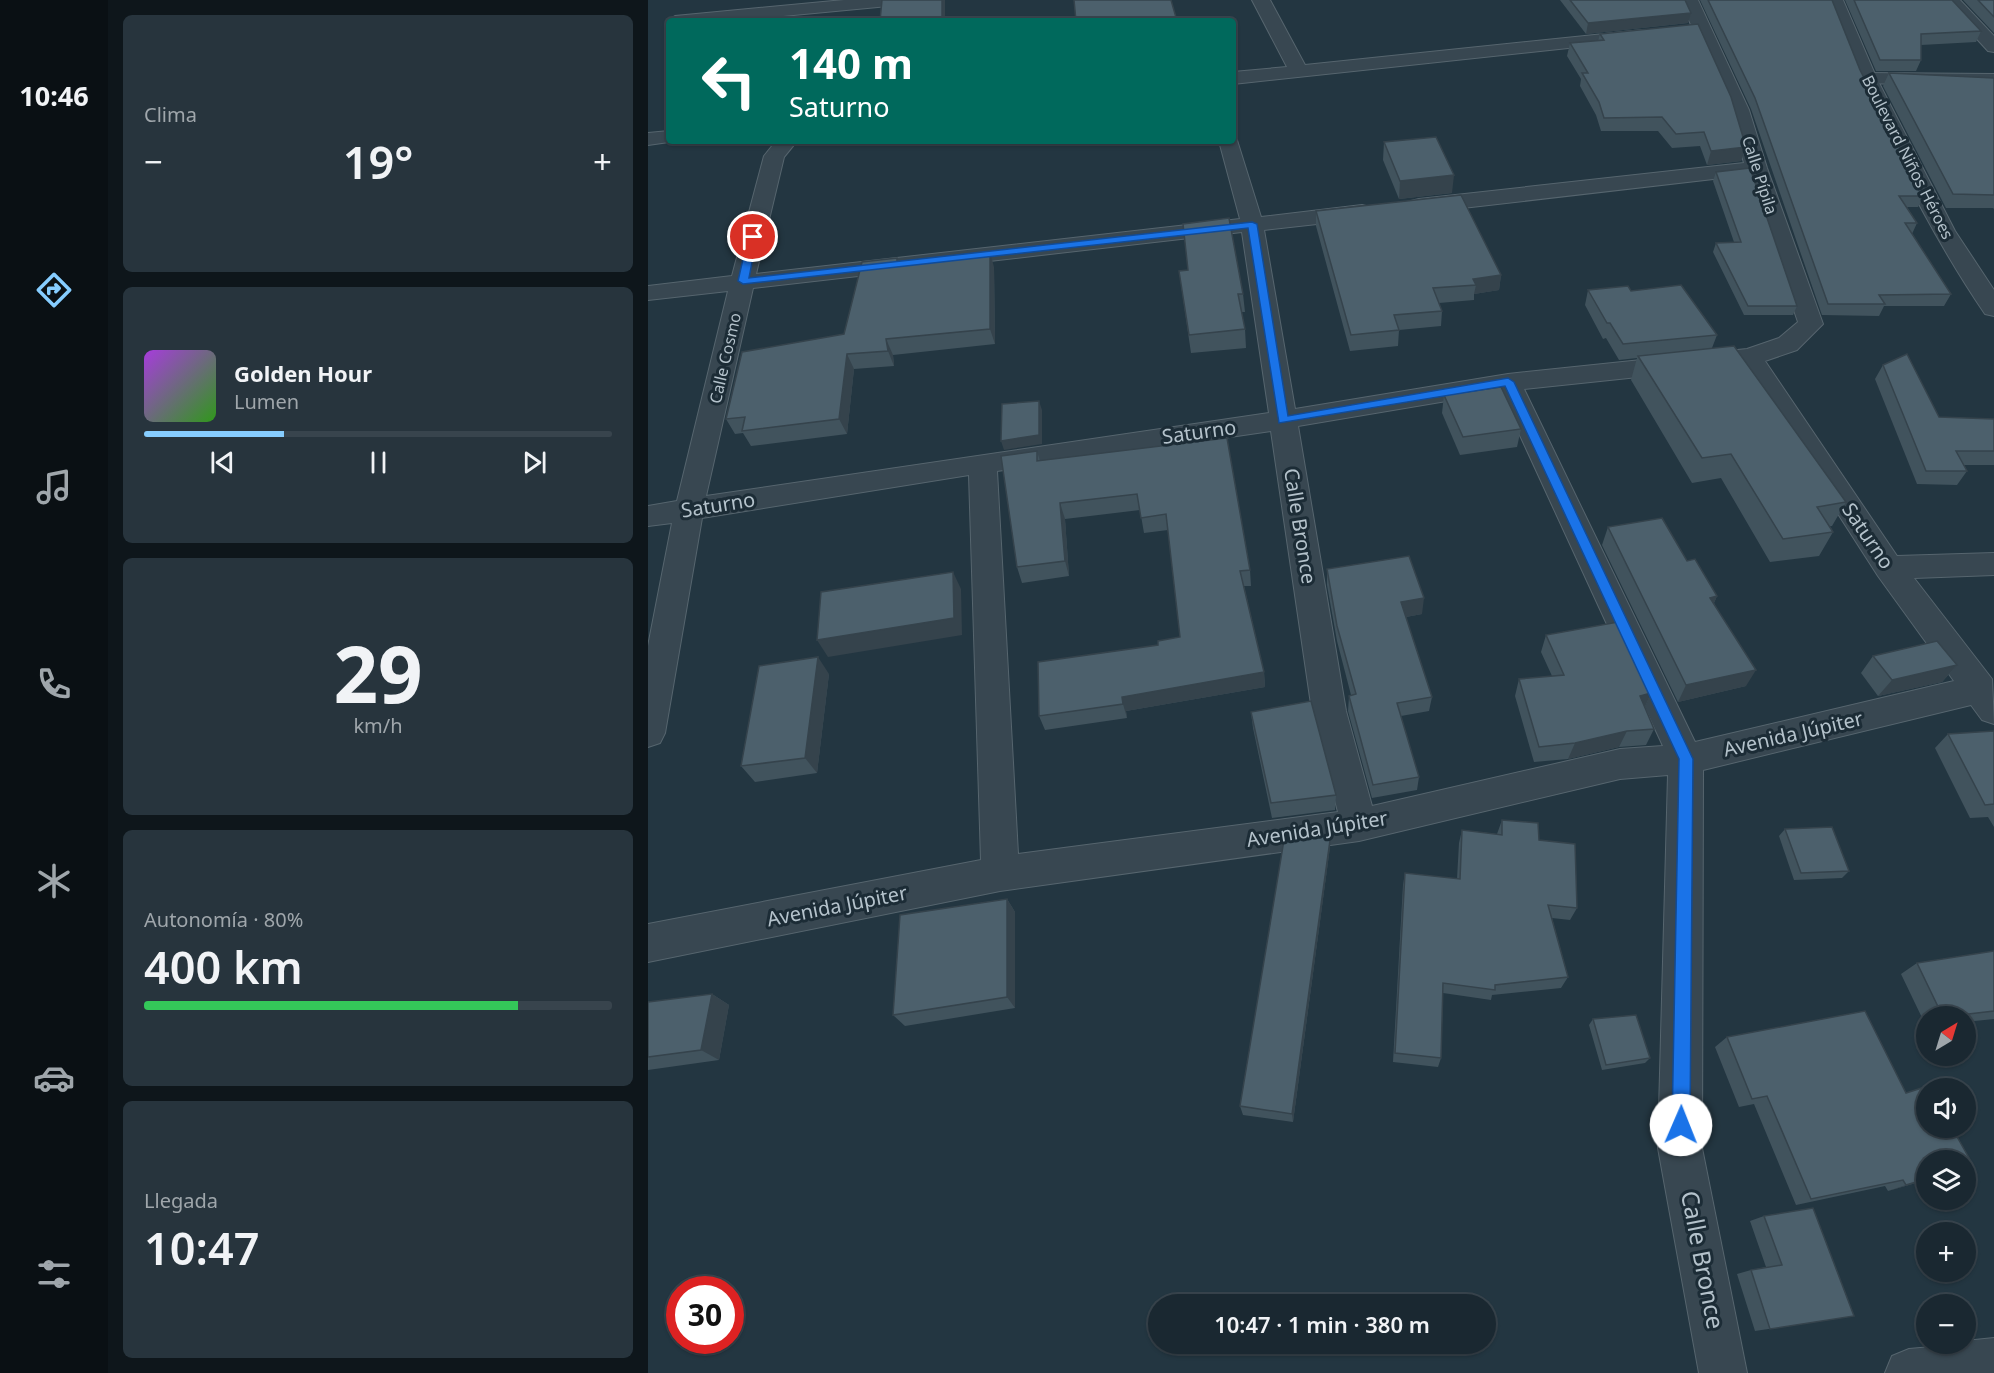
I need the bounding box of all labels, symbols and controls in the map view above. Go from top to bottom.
text: 140 m [789,34,913,91]
icon: left [690,42,768,120]
street label: Boulevard Niños Héroes [1857,71,1959,243]
text: 10:46 [19,77,89,114]
text: Saturno [789,88,890,125]
text: Clima [144,101,197,128]
text: 19° [343,131,413,192]
street label: Calle Pípila [1737,133,1783,217]
text: − [144,139,163,184]
text: + [593,139,612,184]
pin [727,211,778,262]
icon: arrive [736,220,769,253]
icon: directions [33,269,75,311]
street label: Calle Cosmo [704,310,746,406]
text: Golden Hour [234,358,372,388]
text: Lumen [234,388,299,415]
street label: Saturno [1160,413,1238,450]
icon: previous [206,446,239,479]
icon: pause [362,446,395,479]
icon: next [518,446,551,479]
icon: music [33,466,75,508]
street label: Calle Bronce [1278,466,1323,586]
street label: Saturno [679,485,757,524]
street label: Saturno [1836,497,1900,574]
text: 29 [333,620,423,726]
icon: phone [33,663,75,705]
street label: Avenida Júpiter [1720,704,1865,763]
text: km/h [353,712,403,739]
street label: Avenida Júpiter [1244,804,1389,853]
icon: climate [33,860,75,902]
street label: Avenida Júpiter [764,879,909,932]
text: Autonomía · 80% [144,906,303,933]
text: 400 km [144,936,303,997]
north arrow [1916,1006,1976,1066]
map controls [1916,1006,1976,1354]
icon: car [33,1057,75,1099]
button: sound [1916,1078,1976,1138]
position arrow [1649,1093,1713,1157]
button: layers [1916,1150,1976,1210]
text: Llegada [144,1187,218,1214]
street label: Calle Bronce [1674,1188,1733,1332]
text: 10:47 [144,1217,259,1278]
button: + [1916,1222,1976,1282]
icon: filters [33,1253,75,1295]
speed limit sign: 30 [666,1276,744,1354]
button: − [1916,1294,1976,1354]
text: 10:47 · 1 min · 380 m [1214,1309,1430,1339]

